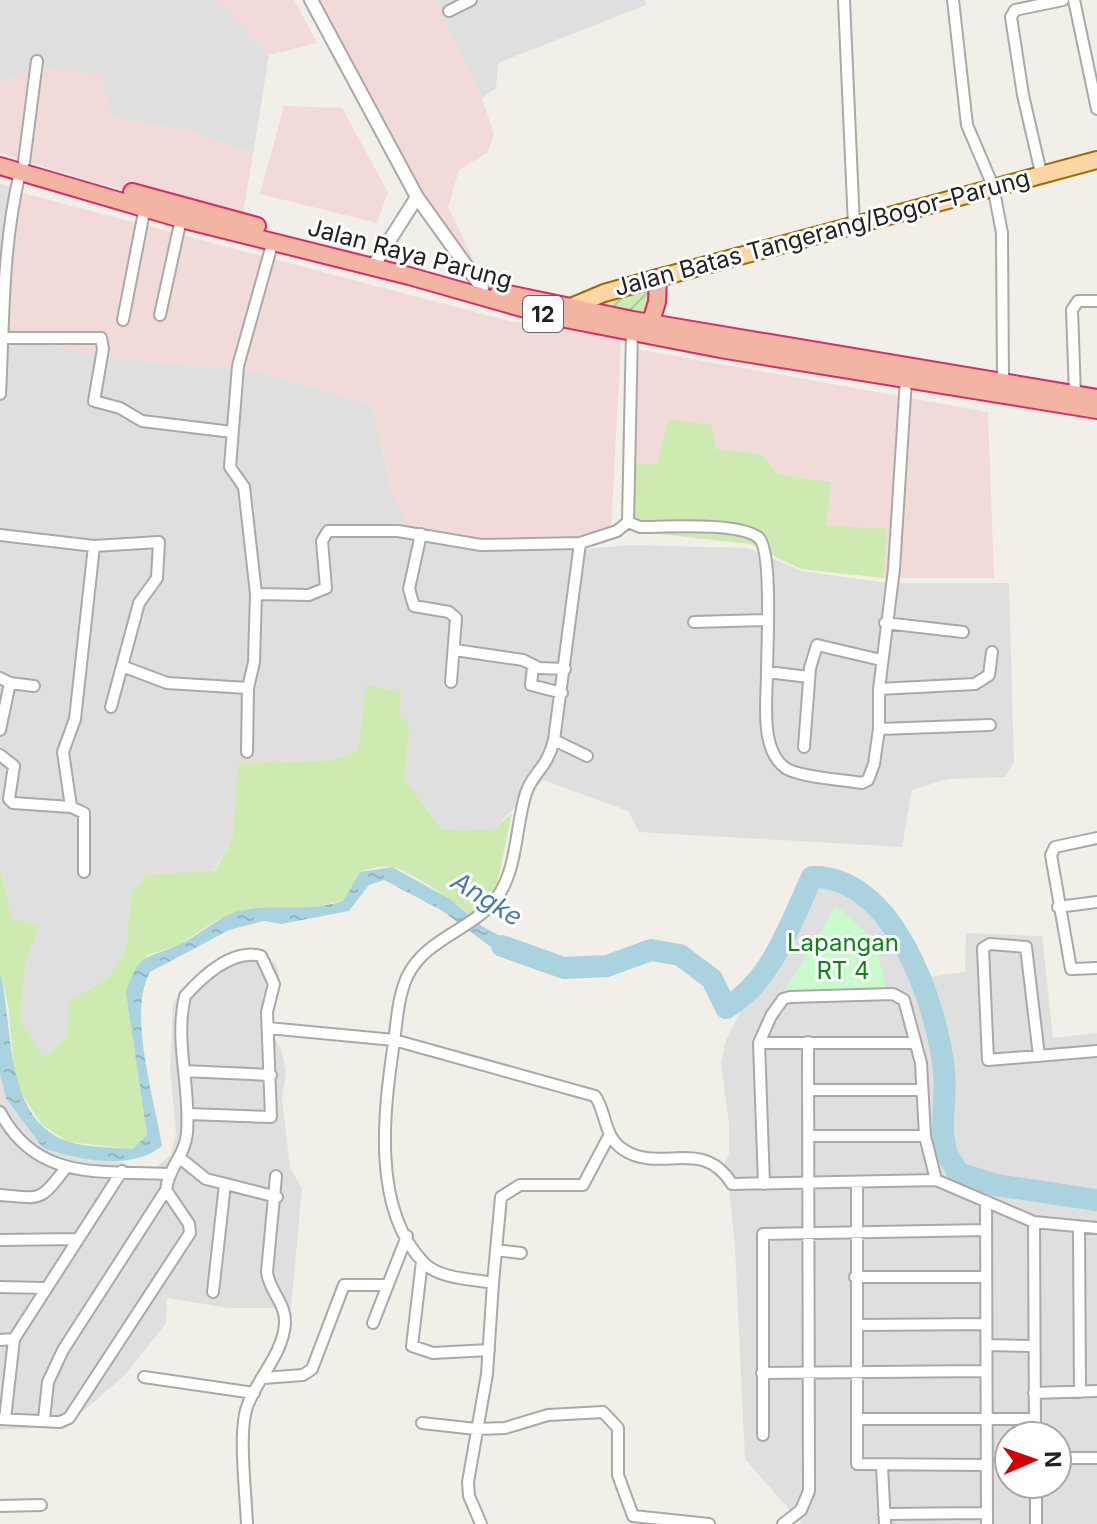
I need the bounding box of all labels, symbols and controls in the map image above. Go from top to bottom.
street label: Jalan Batas Tangerang/Bogor–Parung [611,163,1033,302]
street label: Jalan Raya Parung [305,212,515,295]
road number: 12 [523,296,563,332]
water label: Angke [445,864,529,932]
park label: Lapangan RT 4 [787,928,899,985]
north arrow [993,1420,1073,1500]
text: N [1040,1450,1066,1468]

